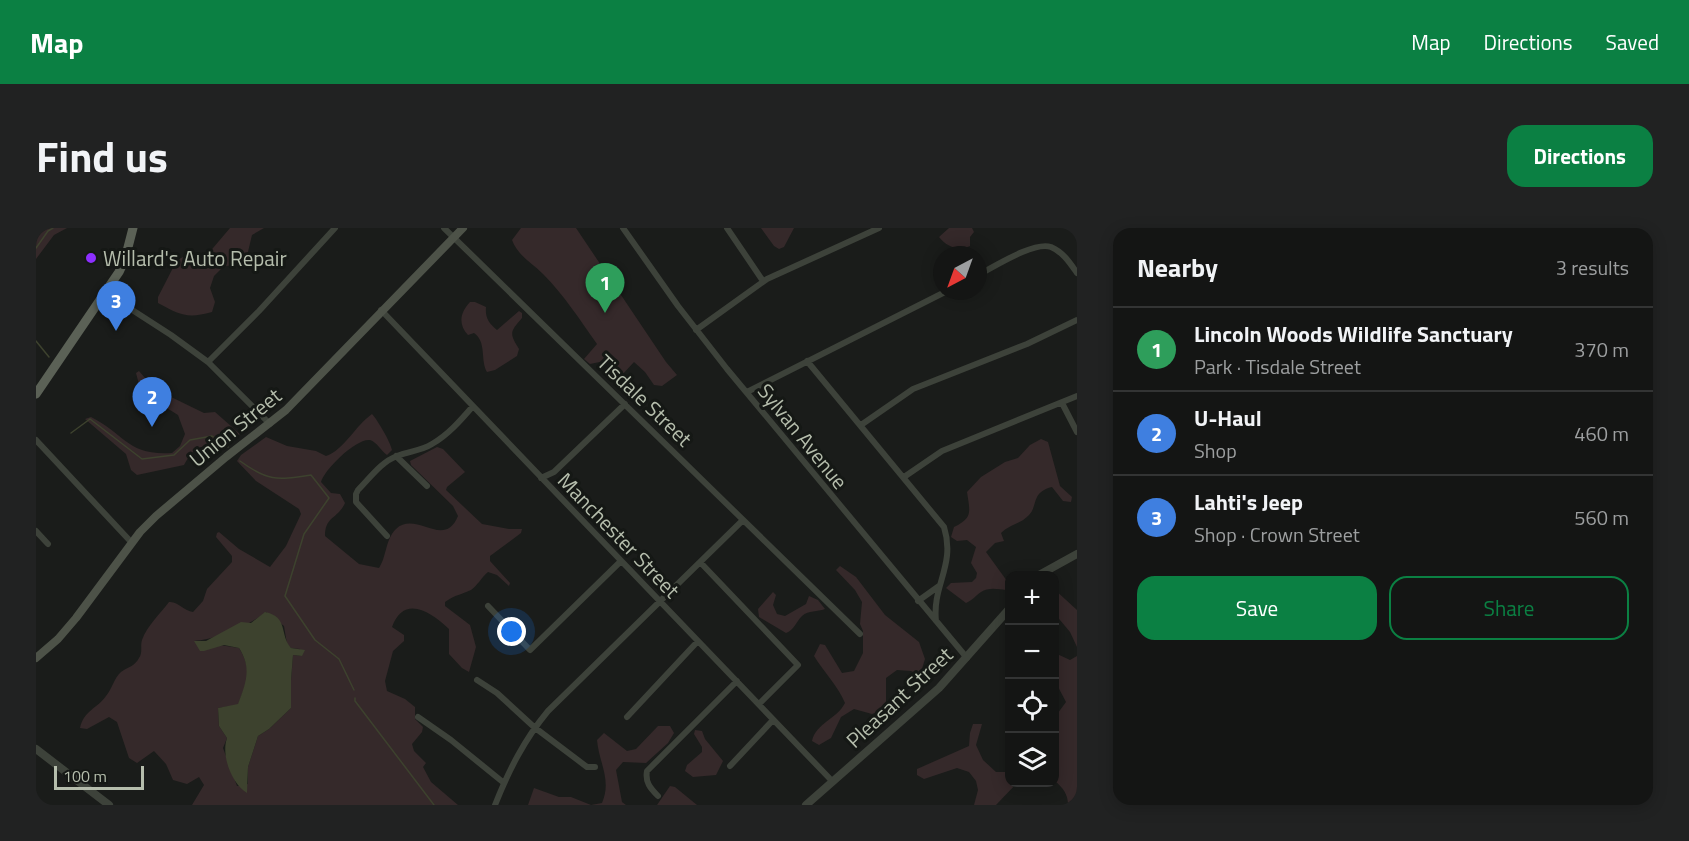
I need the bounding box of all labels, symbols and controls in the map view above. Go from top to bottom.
text: Map [30,21,84,64]
text: Map [1411,26,1451,58]
text: Directions [1484,26,1573,58]
text: Saved [1606,26,1659,58]
text: Find us [36,124,168,188]
button: Directions [1507,125,1653,187]
place label: Willard's Auto Repair [103,242,287,274]
north arrow [933,246,987,300]
text: Nearby [1137,248,1218,287]
marker: Willard's Auto Repair [84,251,98,265]
text: 3 results [1556,252,1629,283]
pin: 1 [586,264,624,313]
pin: 3 [96,282,136,331]
text: Lincoln Woods Wildlife Sanctuary [1194,317,1513,351]
text: 1 [1151,334,1162,365]
text: 370 m [1574,334,1629,365]
street label: Tisdale Street [590,346,700,454]
text: Park · Tisdale Street [1194,351,1361,382]
street label: Sylvan Avenue [750,376,856,496]
pin: 2 [132,378,172,427]
street label: Union Street [182,379,289,474]
text: U-Haul [1194,401,1262,435]
text: 2 [1151,418,1162,449]
text: 460 m [1574,418,1629,449]
text: Shop [1194,435,1237,466]
street label: Manchester Street [550,465,688,606]
text: Lahti's Jeep [1194,485,1303,519]
text: 3 [1151,502,1162,533]
text: 560 m [1574,502,1629,533]
text: Shop · Crown Street [1194,519,1360,550]
map controls [1005,571,1059,787]
button: + [1005,571,1059,625]
button: Save [1137,576,1377,640]
button: Share [1389,576,1629,640]
your location [497,617,526,646]
button: − [1005,625,1059,679]
street label: Pleasant Street [838,638,960,755]
button: locate [1005,679,1059,733]
button: layers [1005,733,1059,787]
scale bar [54,763,144,790]
text: 100 m [63,764,107,788]

